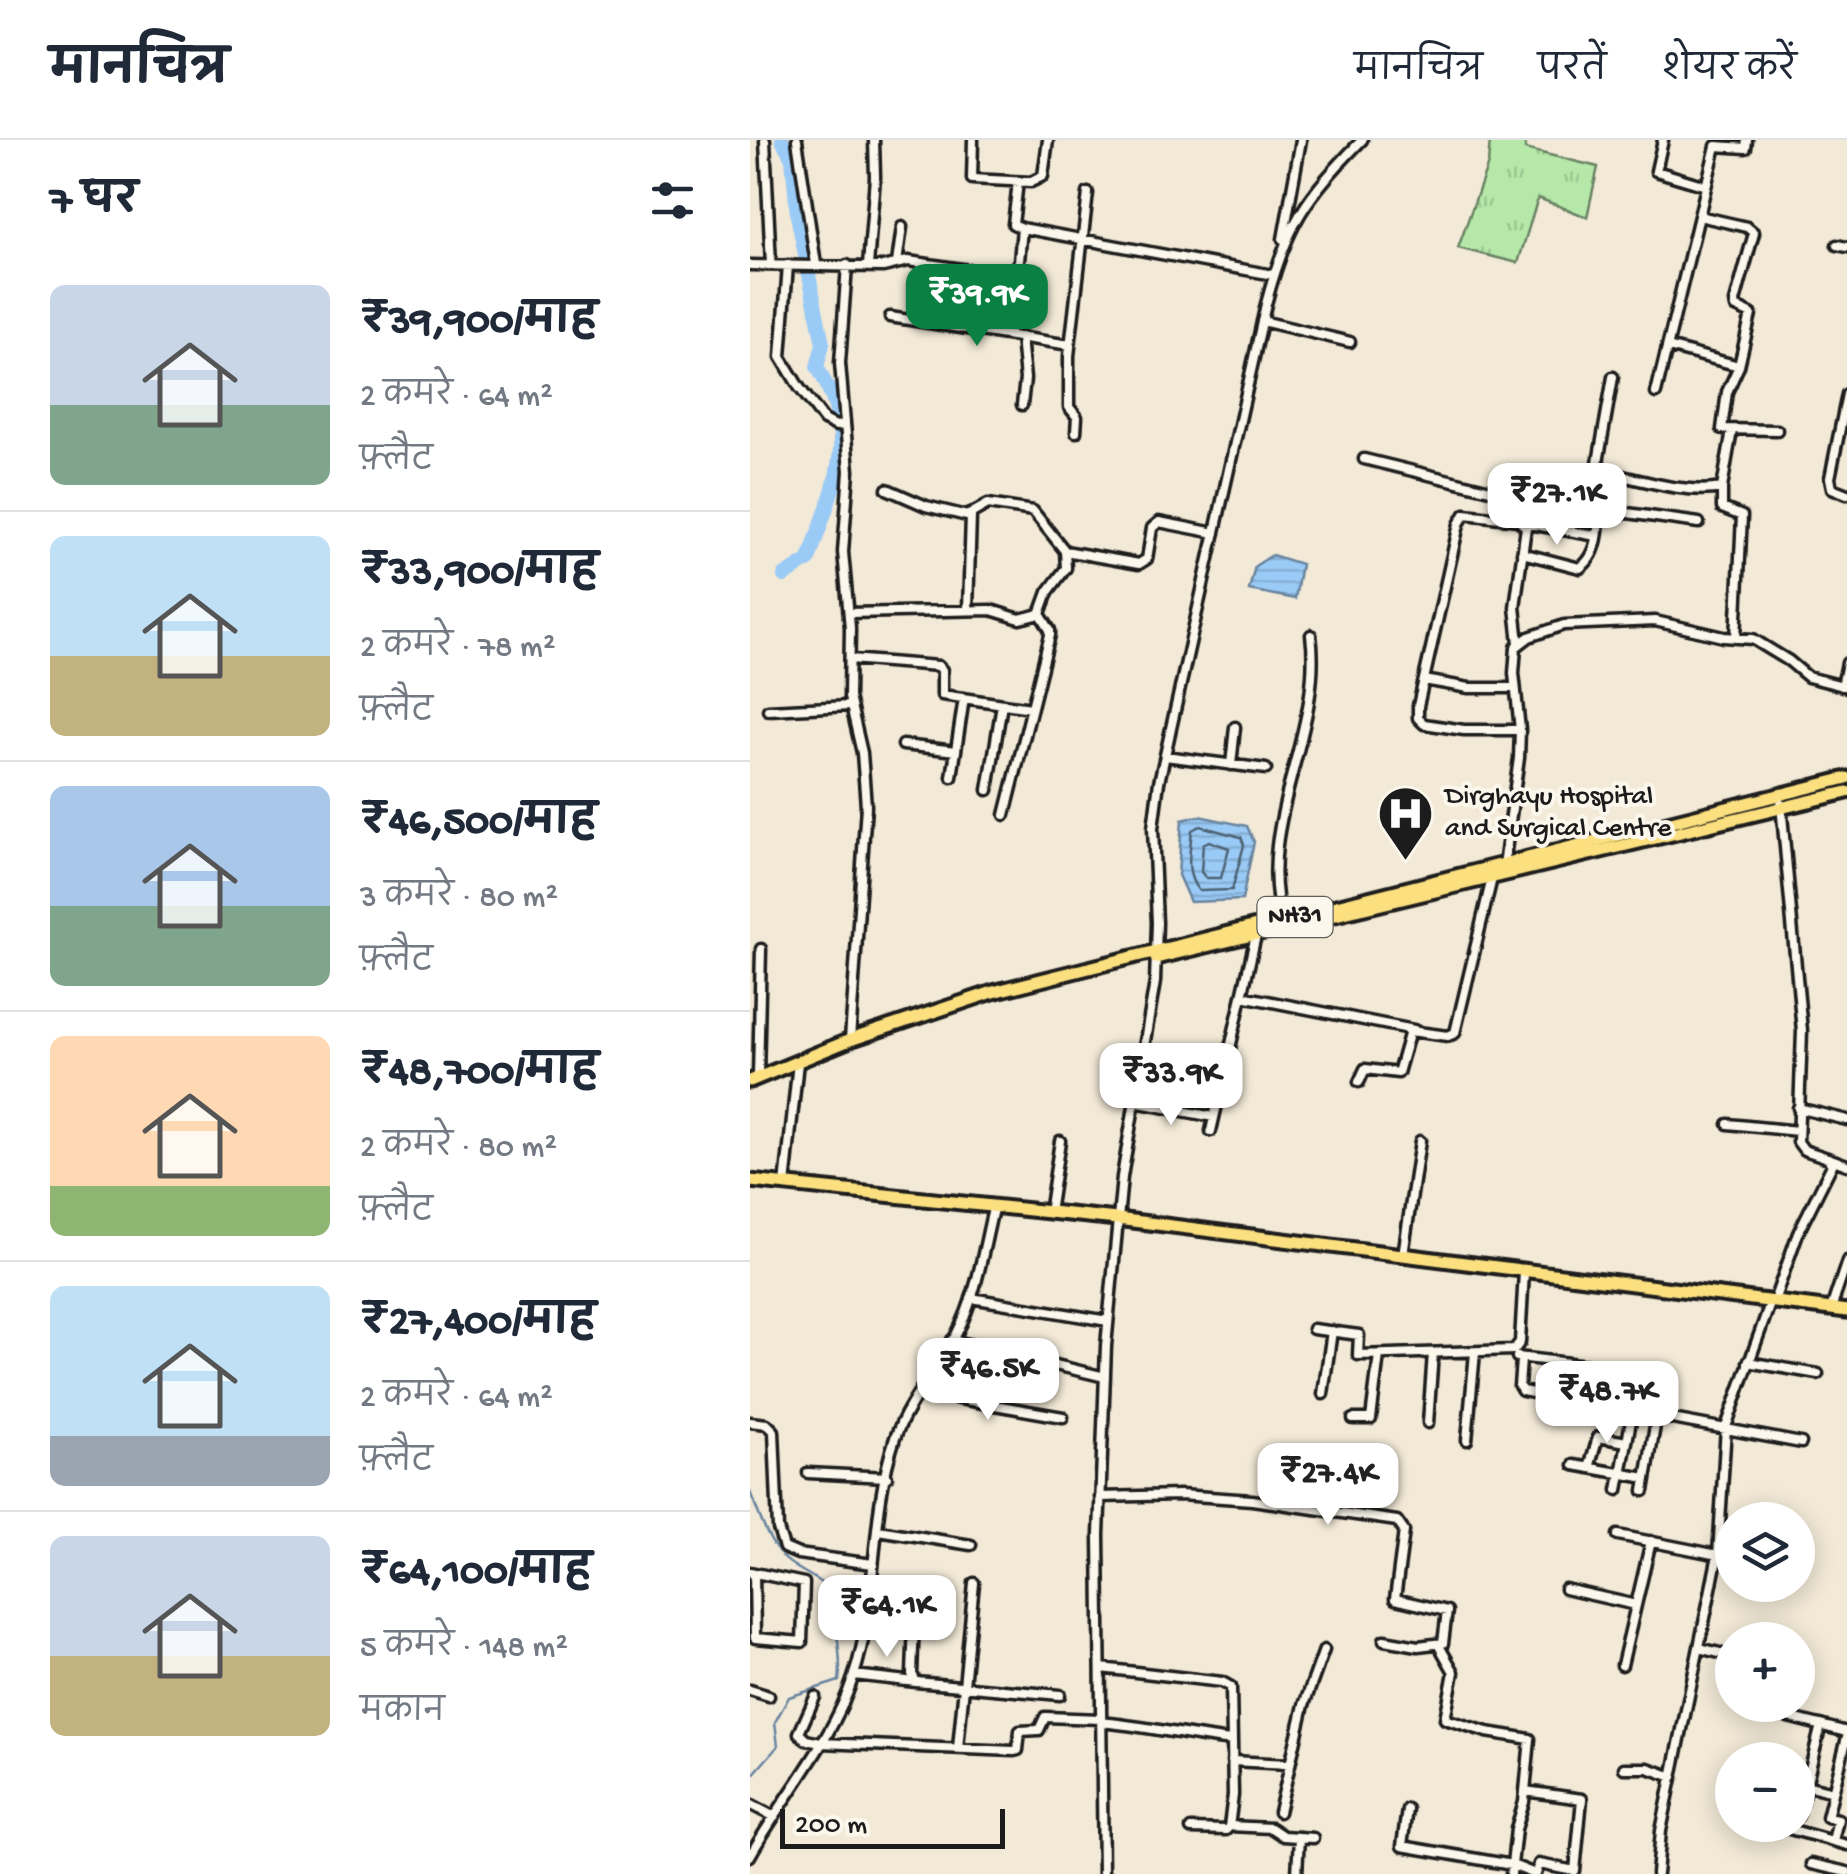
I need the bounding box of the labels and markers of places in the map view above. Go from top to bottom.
pin: ₹39.9K [896,264,1058,349]
pin: ₹27.1K [1476,463,1638,548]
place label: Dirghayu Hospital and Surgical Centre [1443,781,1672,846]
hospital icon: Dirghayu Hospital and Surgical Centre [1376,783,1436,862]
pin: ₹33.9K [1090,1043,1252,1128]
pin: ₹46.5K [907,1338,1069,1423]
pin: ₹48.7K [1526,1361,1688,1446]
pin: ₹27.4K [1247,1443,1409,1528]
pin: ₹64.1K [806,1575,968,1660]

